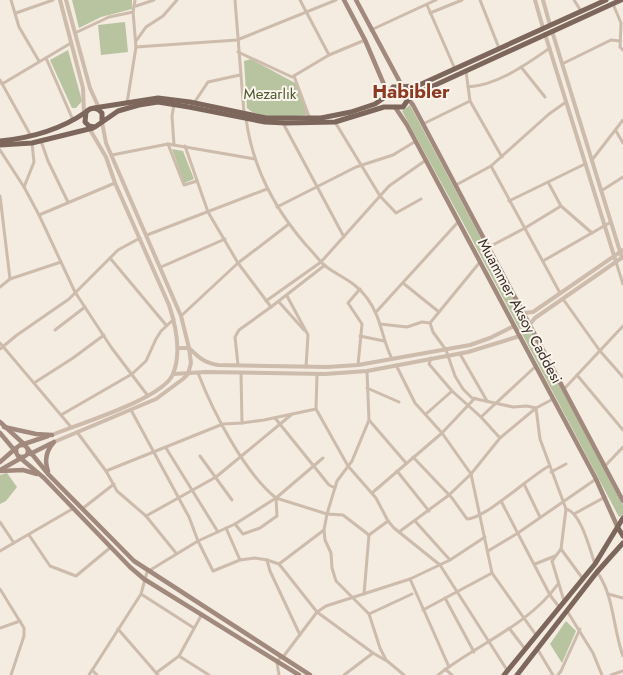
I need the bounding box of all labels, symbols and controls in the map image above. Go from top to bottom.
district label: Habibler [372,78,450,105]
park label: Mezarlık [244,83,297,105]
street label: Muammer Aksoy Caddesi [472,234,568,388]

